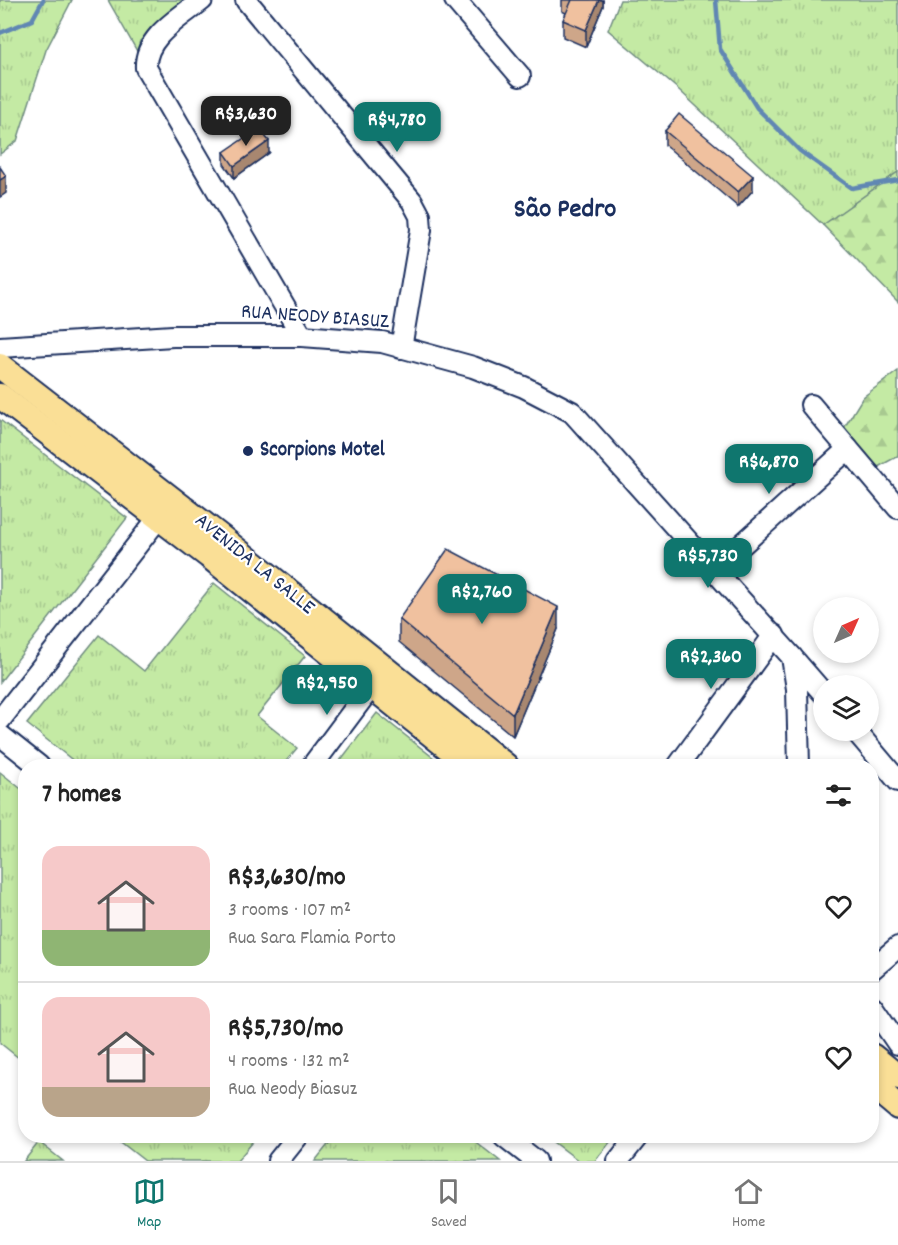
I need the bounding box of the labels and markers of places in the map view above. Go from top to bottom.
pin: R$3,630 [191,96,301,147]
pin: R$4,780 [342,102,452,153]
place label: Scorpions Motel [260,436,386,466]
marker: Scorpions Motel [241,444,255,458]
pin: R$6,870 [714,444,824,495]
pin: R$5,730 [653,538,763,589]
pin: R$2,760 [427,574,537,625]
pin: R$2,360 [656,639,766,690]
pin: R$2,950 [272,665,382,716]

